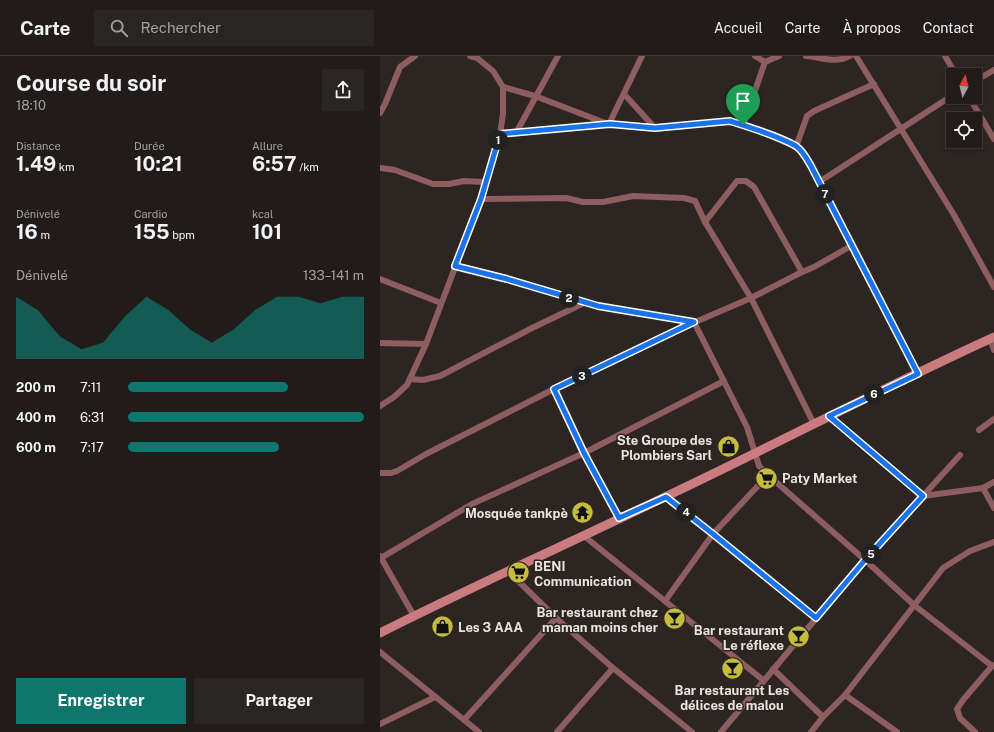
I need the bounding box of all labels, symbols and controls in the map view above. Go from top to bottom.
search box [94,10,374,46]
text: Carte [20,17,70,39]
icon: search [108,17,130,39]
text: Rechercher [140,19,221,36]
text: Accueil [714,20,763,36]
text: Carte [785,20,821,36]
text: À propos [843,20,901,36]
text: Contact [923,20,974,36]
north arrow [946,68,982,104]
map controls [946,68,982,148]
button: share [322,69,364,111]
text: Course du soir [16,70,166,96]
pin [726,84,760,125]
icon: arrive [732,90,754,112]
text: 18:10 [16,98,46,113]
button: locate [946,112,982,148]
pin: 1 [488,130,508,150]
text: 1 [496,134,500,146]
text: Distance [16,140,61,152]
text: Durée [134,140,165,152]
text: Allure [252,140,283,152]
text: 1.49 [16,152,56,176]
text: 10:21 [134,152,183,176]
text: 6:57 [252,152,297,176]
text: km [56,161,75,173]
text: /km [297,161,319,173]
pin: 7 [815,184,835,204]
text: 7 [822,188,828,200]
text: Dénivelé [16,208,60,220]
text: Cardio [134,208,167,220]
text: kcal [252,208,273,220]
text: 16 [16,220,38,244]
text: 155 [134,220,170,244]
text: 101 [252,220,282,244]
text: m [38,229,50,241]
text: bpm [170,229,195,241]
text: Dénivelé [16,268,68,283]
text: 133–141 m [303,268,364,283]
pin: 2 [559,288,579,308]
text: 2 [566,292,573,304]
pin: 3 [572,366,592,386]
text: 3 [578,370,586,382]
text: 200 m [16,380,56,395]
text: 7:11 [80,380,101,395]
pin: 6 [864,384,884,404]
text: 6 [870,388,878,400]
text: 400 m [16,410,56,425]
text: 6:31 [80,410,105,425]
place label: Ste Groupe des Plombiers Sarl [617,433,712,463]
shop icon: Ste Groupe des Plombiers Sarl [715,434,741,460]
text: 600 m [16,440,56,455]
text: 7:17 [80,440,104,455]
supermarket icon: Paty Market [754,465,780,491]
place label: Paty Market [782,471,858,486]
temple icon: Mosquée tankpè [570,500,596,526]
pin: 4 [676,502,696,522]
place label: Mosquée tankpè [465,506,568,521]
text: 4 [682,506,690,518]
pin: 5 [861,544,881,564]
text: 5 [867,548,875,560]
place label: BENI Communication [534,559,631,589]
supermarket icon: BENI Communication [506,560,532,586]
place label: Bar restaurant chez maman moins cher [536,605,659,635]
bar icon: Bar restaurant chez maman moins cher [661,606,687,632]
shop icon: Les 3 AAA [429,614,455,640]
place label: Les 3 AAA [458,620,523,635]
place label: Bar restaurant Le réflexe [694,623,784,653]
bar icon: Bar restaurant Le réflexe [786,624,812,650]
bar icon: Bar restaurant Les délices de malou [719,655,745,681]
button: Enregistrer [16,678,186,724]
button: Partager [194,678,364,724]
place label: Bar restaurant Les délices de malou [675,683,790,713]

